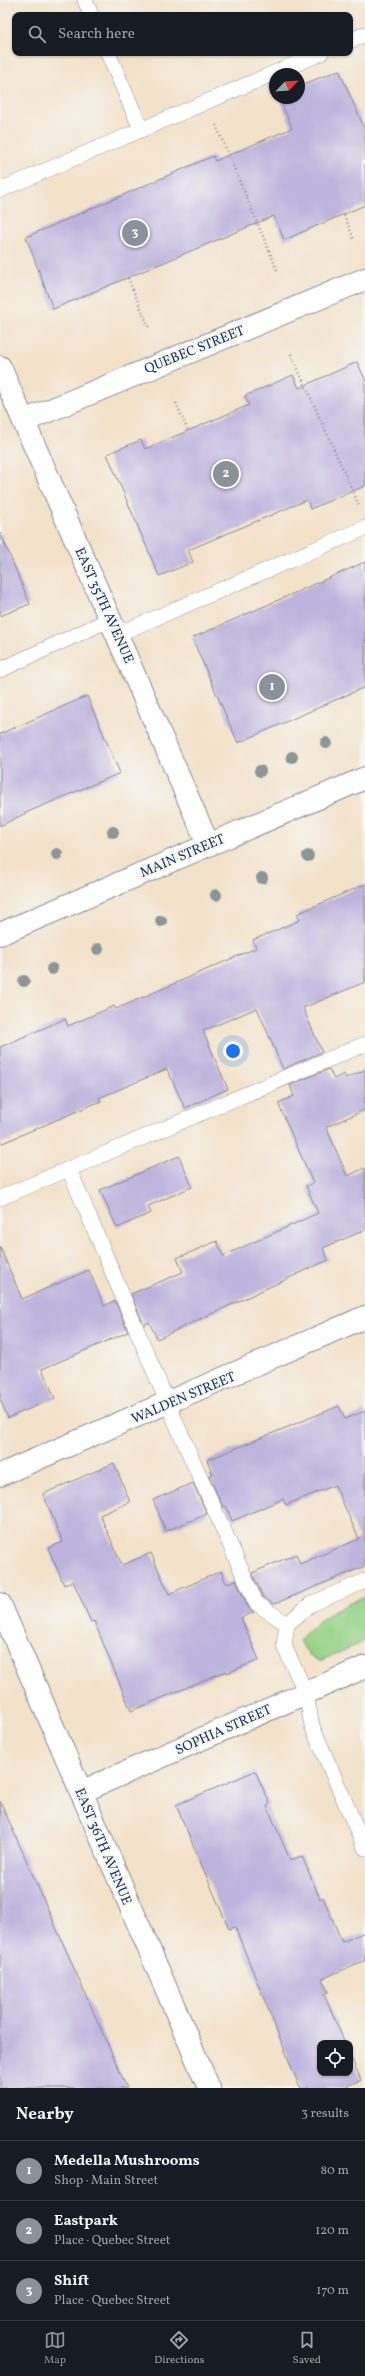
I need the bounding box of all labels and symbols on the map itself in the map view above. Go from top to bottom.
north arrow [269,68,305,104]
pin: 3 [122,218,148,248]
street label: QUEBEC STREET [142,322,247,379]
pin: 2 [213,459,239,489]
street label: EAST 35TH AVENUE [70,545,138,667]
pin: 1 [259,672,285,702]
street label: MAIN STREET [137,830,228,883]
your location [223,1041,243,1061]
street label: WALDEN STREET [129,1368,239,1429]
street label: SOPHIA STREET [172,1701,275,1760]
street label: EAST 36TH AVENUE [69,1785,136,1908]

